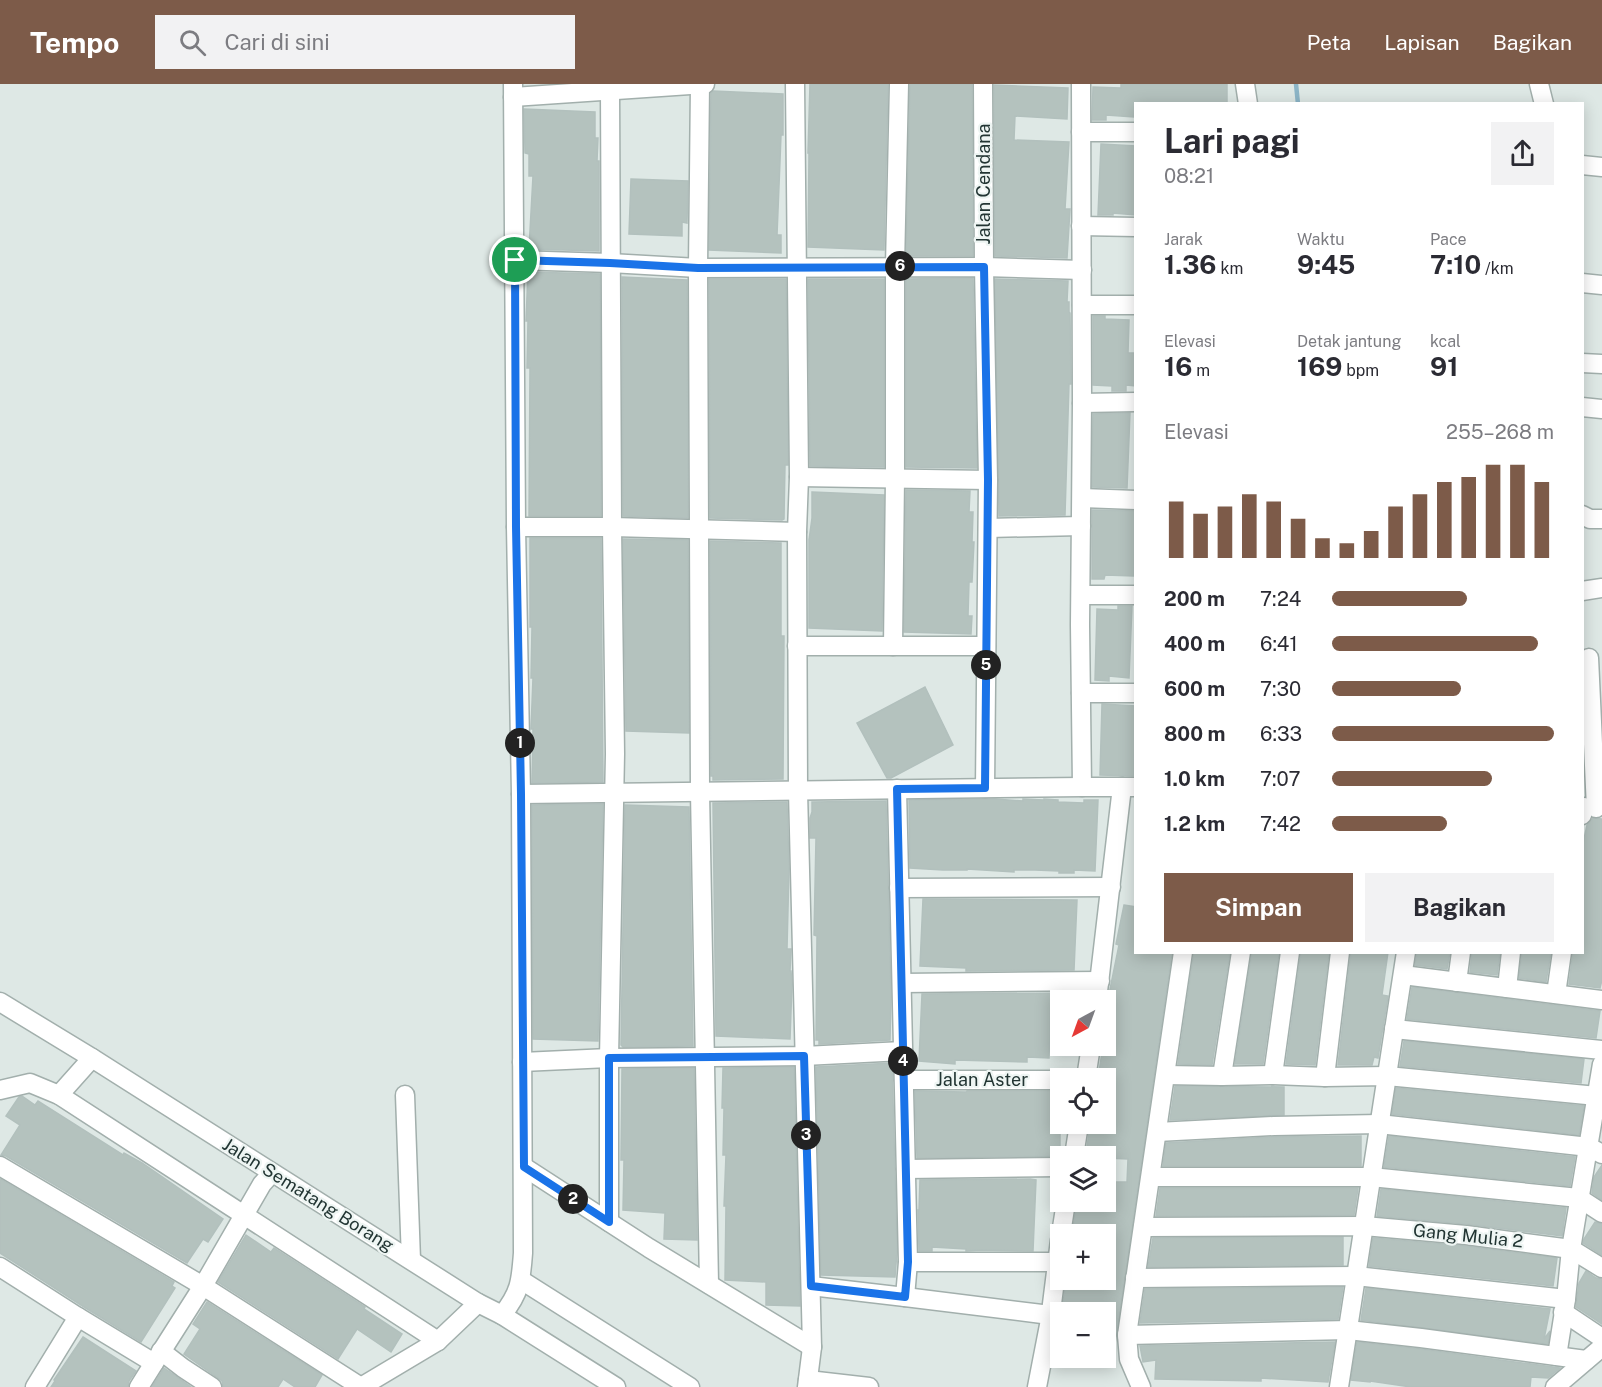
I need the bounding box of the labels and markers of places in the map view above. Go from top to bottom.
pin [489,234,540,285]
pin: 6 [885,251,915,281]
pin: 5 [971,650,1001,680]
pin: 1 [505,728,535,758]
pin: 4 [888,1046,918,1076]
pin: 3 [791,1120,821,1150]
pin: 2 [558,1184,588,1214]

